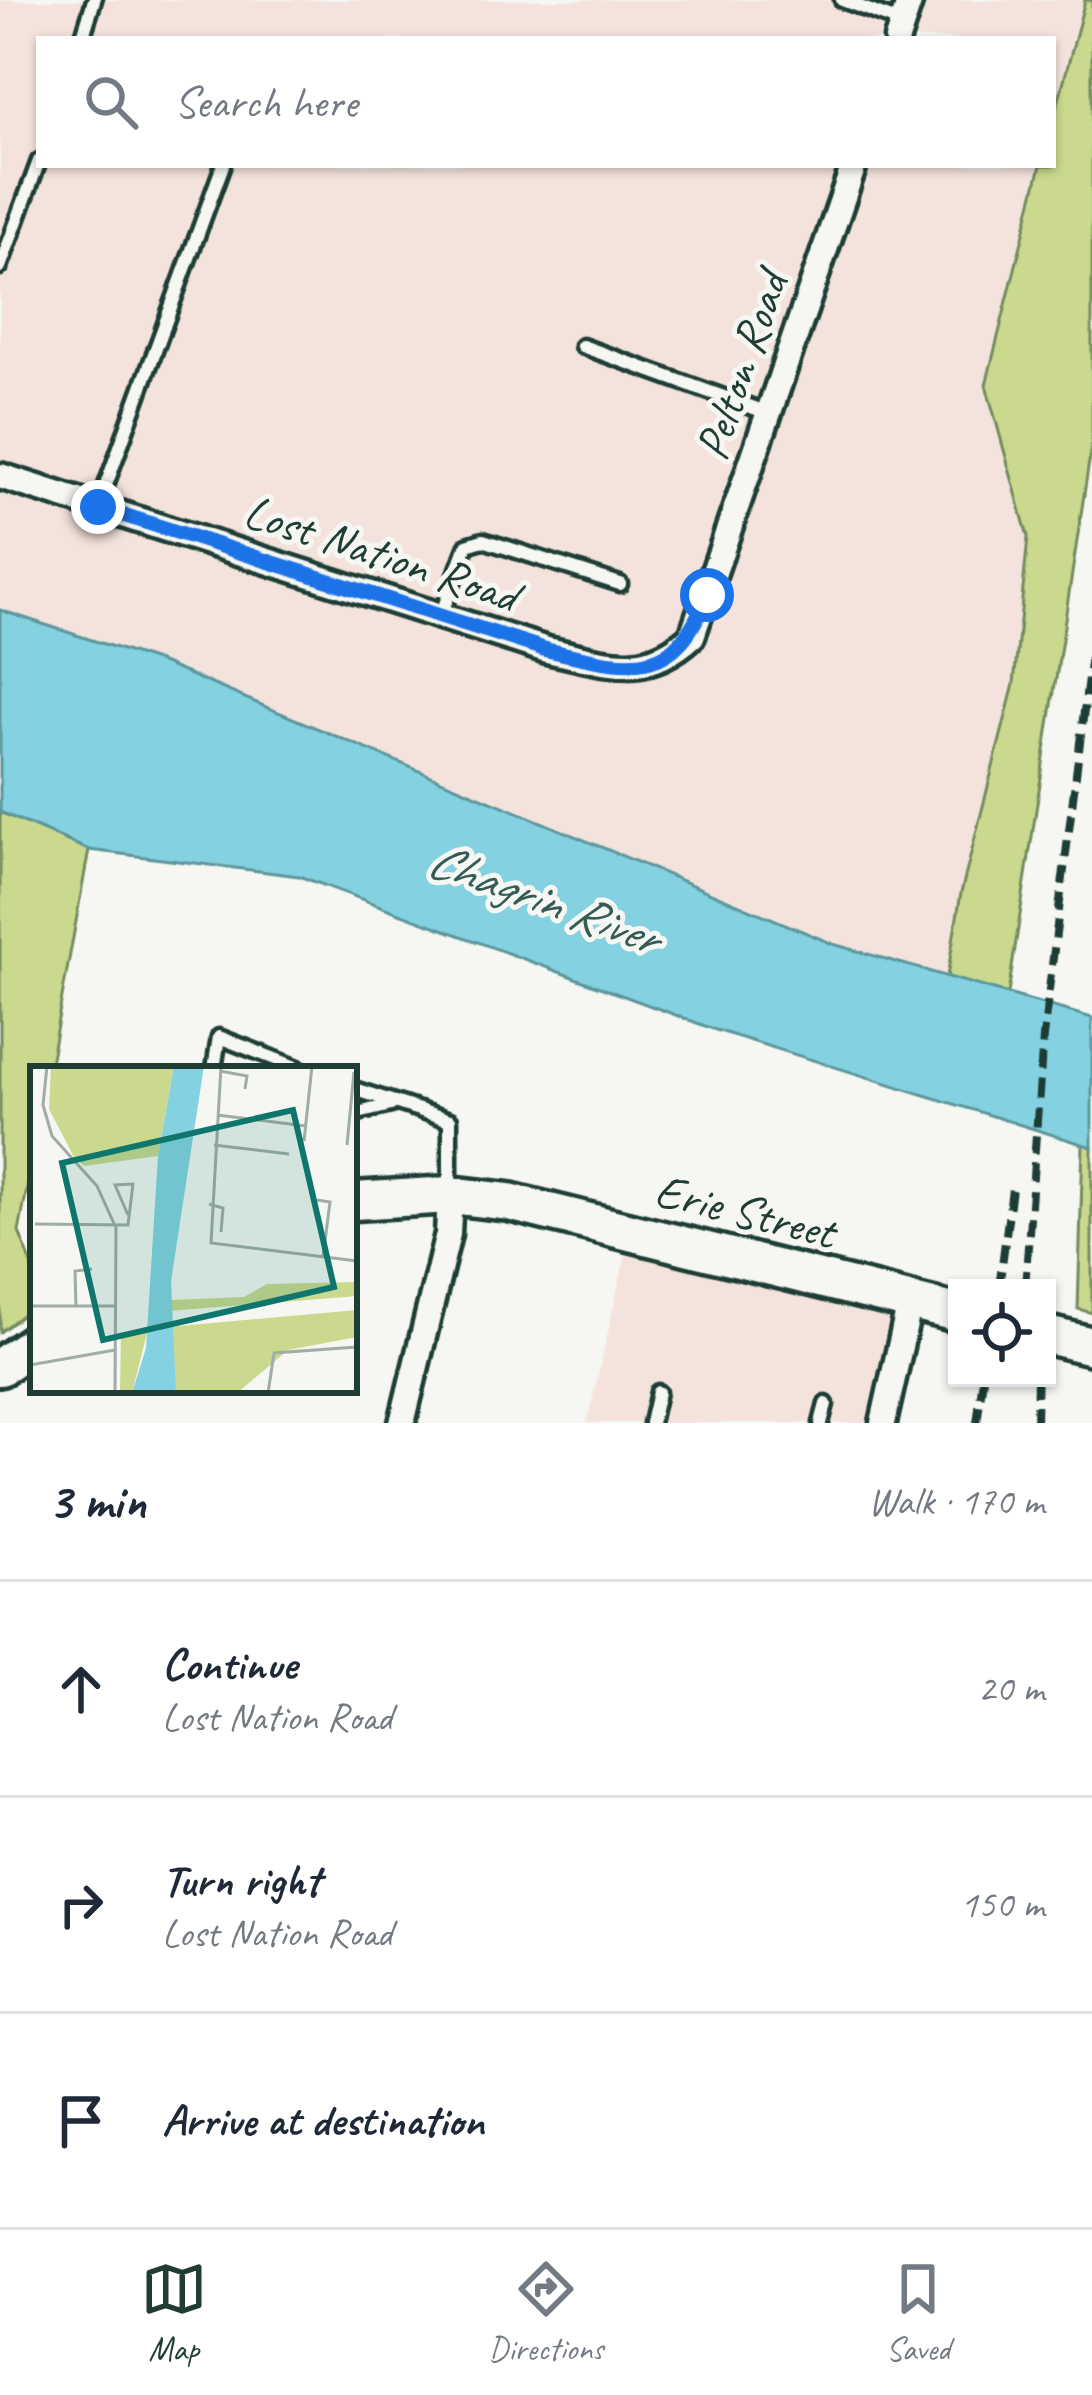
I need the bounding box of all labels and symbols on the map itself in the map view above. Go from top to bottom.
street label: Pelton Road [681,258,803,467]
route end [71,480,125,534]
street label: Lost Nation Road [237,481,532,628]
route start [680,568,734,622]
water label: Chagrin River [419,827,674,972]
inset map [30,1066,357,1393]
street label: Erie Street [649,1160,845,1263]

